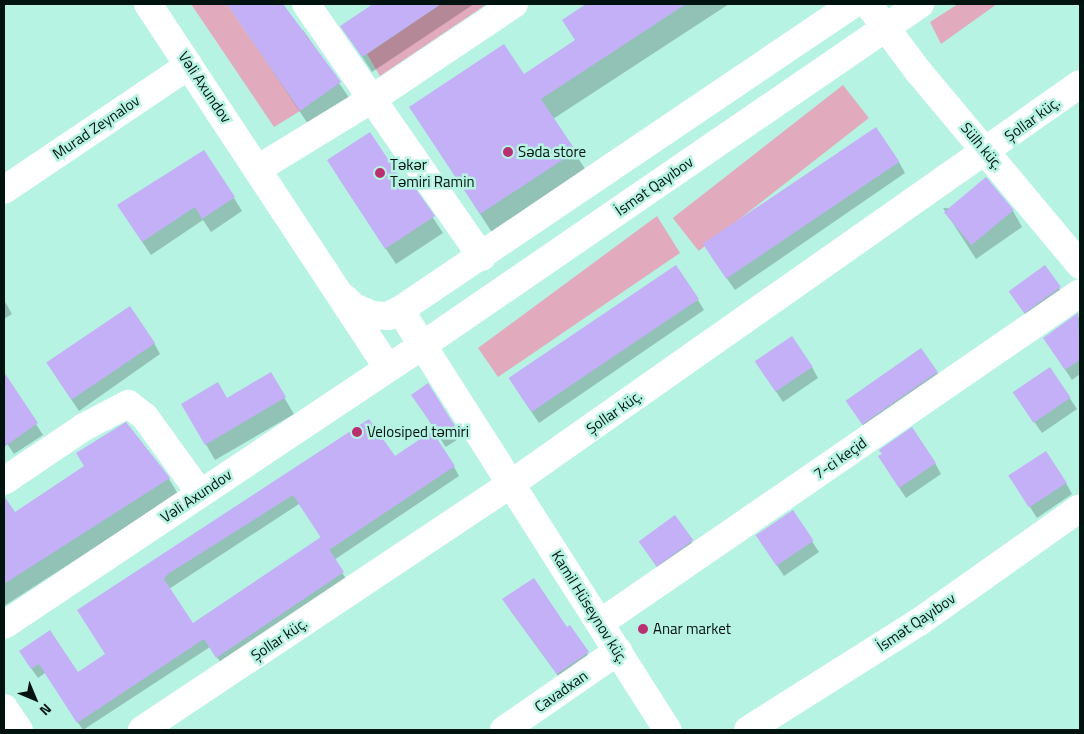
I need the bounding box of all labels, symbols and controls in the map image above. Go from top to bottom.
street label: Vəli Axundov [175,48,235,126]
street label: Murad Zeynalov [49,91,143,163]
street label: Şollar küç. [1001,93,1063,145]
street label: Sülh küç. [957,119,1007,173]
place label: Səda store [518,143,586,161]
marker: Səda store [502,146,514,158]
street label: İsmət Qayıbov [612,153,696,219]
place label: Tәkәr Tәmiri Ramin [390,155,474,190]
marker: Tәkәr Tәmiri Ramin [374,167,386,179]
street label: Şollar küç. [583,386,645,438]
place label: Velosiped təmiri [367,423,469,441]
marker: Velosiped təmiri [351,426,363,438]
street label: 7-ci keçid [810,433,870,483]
street label: Vəli Axundov [157,466,235,526]
street label: Kamil Hüseynov küç. [548,547,632,667]
street label: İsmət Qayıbov [873,589,959,655]
street label: Şollar küç. [247,614,311,664]
place label: Anar market [653,620,731,638]
marker: Anar market [637,623,649,635]
street label: Cavadxan [531,666,591,716]
north arrow [10,674,60,724]
text: N [35,699,57,721]

